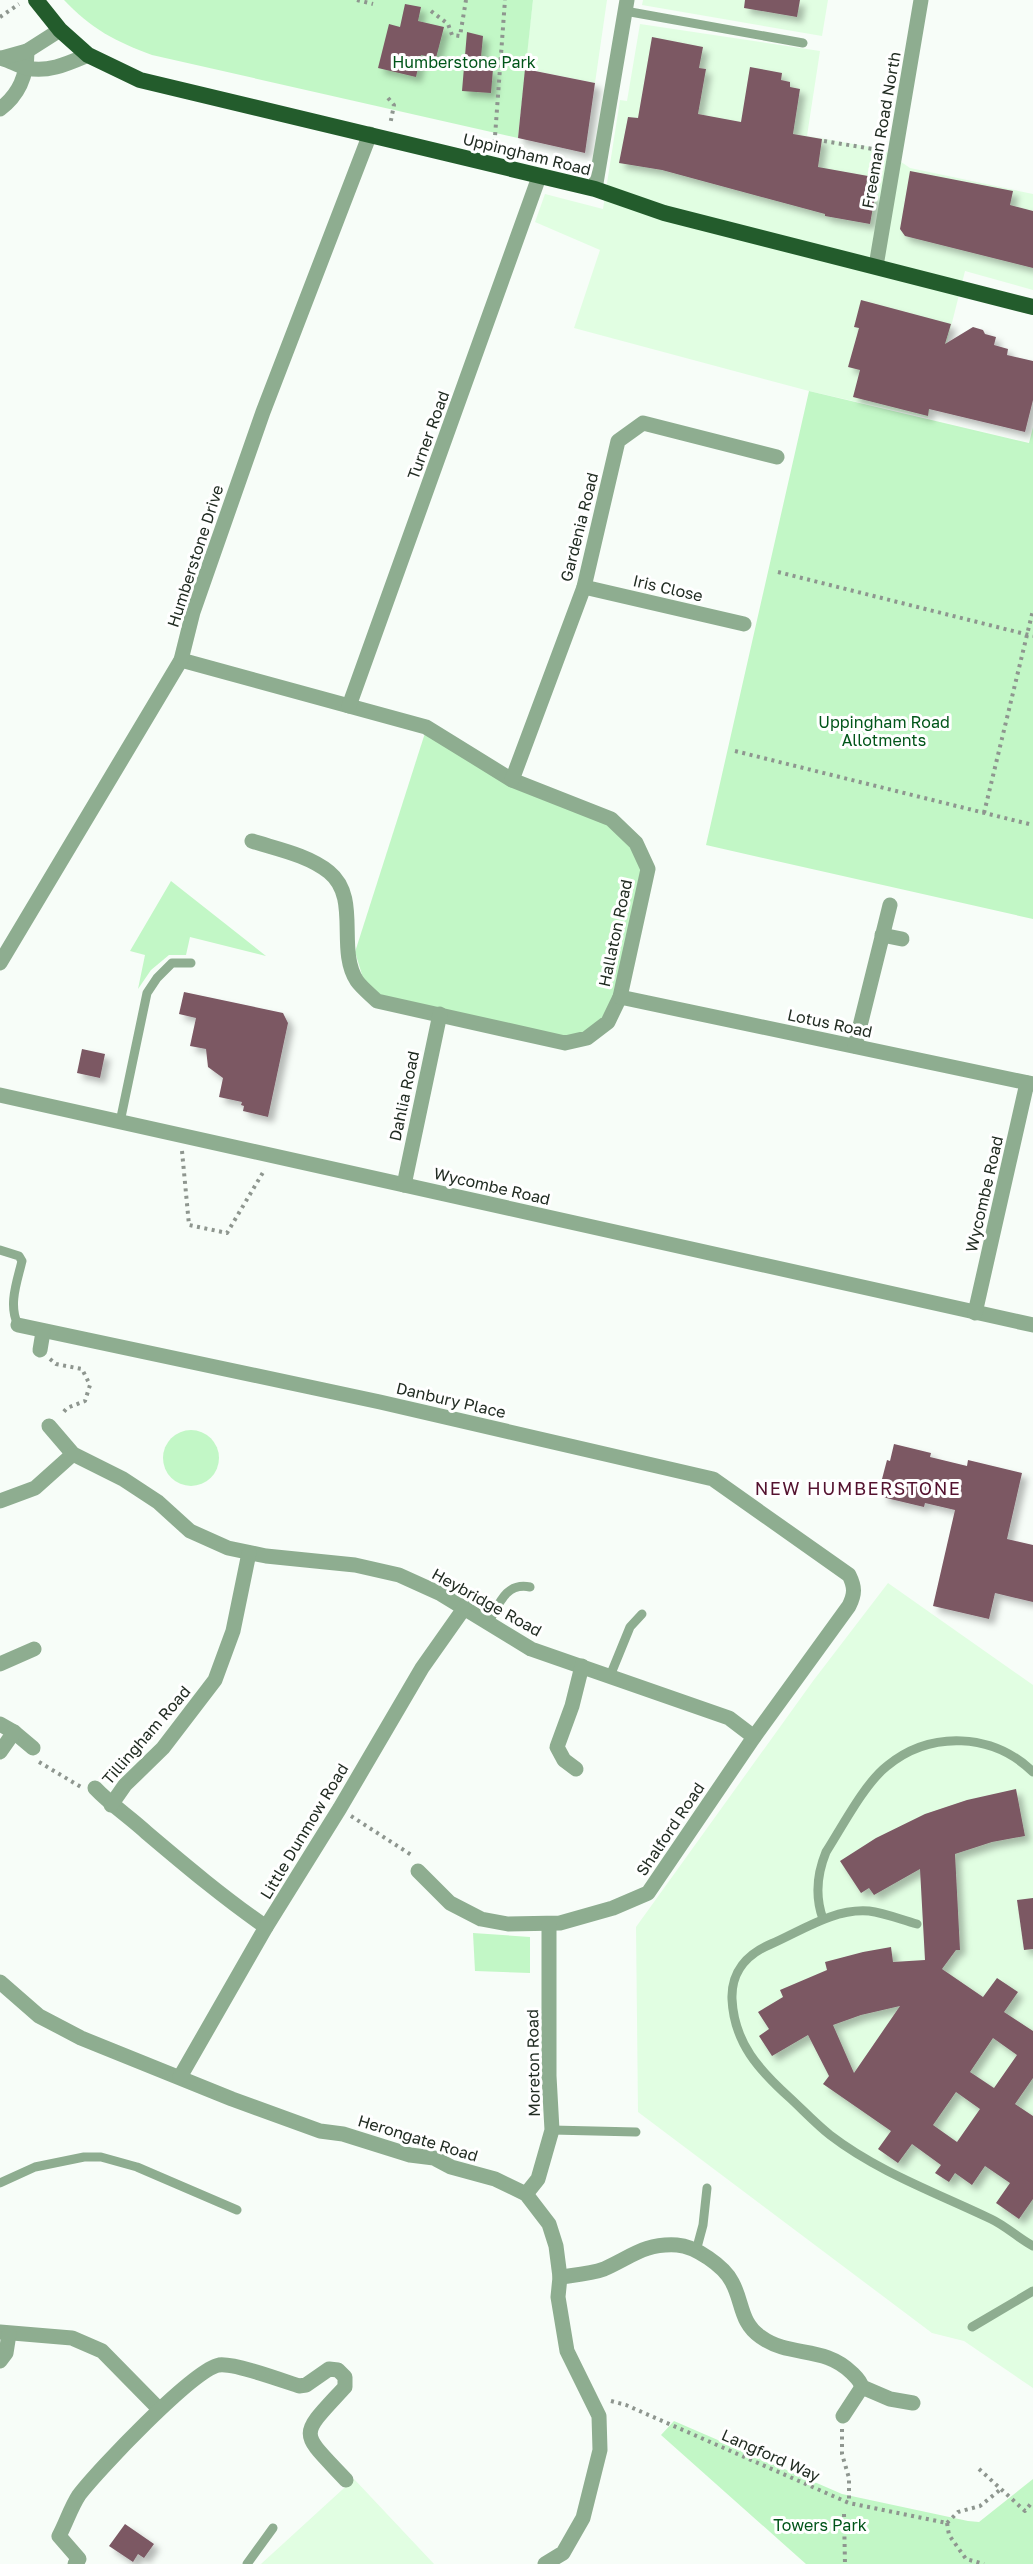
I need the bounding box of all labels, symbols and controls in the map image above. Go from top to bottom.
street label: Freeman Road North [857,50,905,210]
park label: Humberstone Park [392,52,536,72]
street label: Uppingham Road [461,128,593,180]
street label: Turner Road [403,388,453,482]
street label: Gardenia Road [556,470,602,584]
street label: Humberstone Drive [163,482,227,630]
street label: Iris Close [631,570,705,606]
park label: Uppingham Road Allotments [818,712,950,750]
street label: Hallaton Road [594,877,636,989]
street label: Lotus Road [786,1004,874,1042]
street label: Dahlia Road [385,1049,423,1143]
street label: Wycombe Road [961,1134,1007,1254]
street label: Wycombe Road [432,1163,552,1209]
street label: Danbury Place [394,1378,508,1422]
district label: NEW HUMBERSTONE [755,1477,961,1499]
street label: Heybridge Road [429,1564,545,1640]
street label: Tillingham Road [98,1681,194,1789]
street label: Little Dunmow Road [256,1760,352,1902]
street label: Shalford Road [631,1779,709,1879]
street label: Moreton Road [522,2009,544,2117]
street label: Herongate Road [356,2110,480,2166]
street label: Langford Way [719,2424,823,2486]
park label: Towers Park [773,2515,867,2535]

